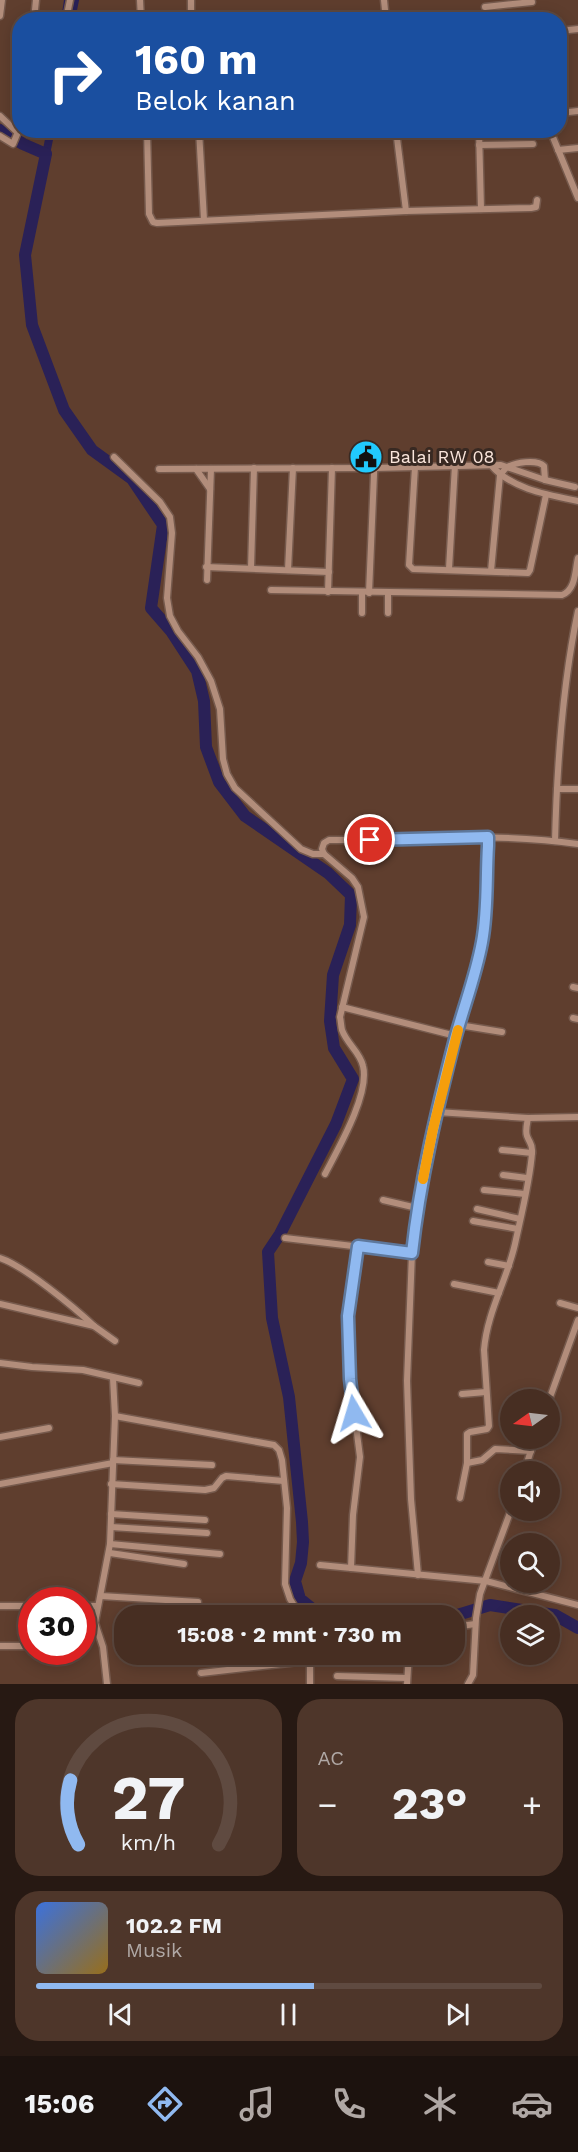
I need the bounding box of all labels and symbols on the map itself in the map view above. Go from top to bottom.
public building icon: Balai RW 08 [348,439,384,475]
place label: Balai RW 08 [389,446,495,467]
pin [344,814,395,865]
position arrow [322,1381,386,1445]
north arrow [500,1389,560,1449]
speed limit sign: 30 [18,1587,96,1665]

